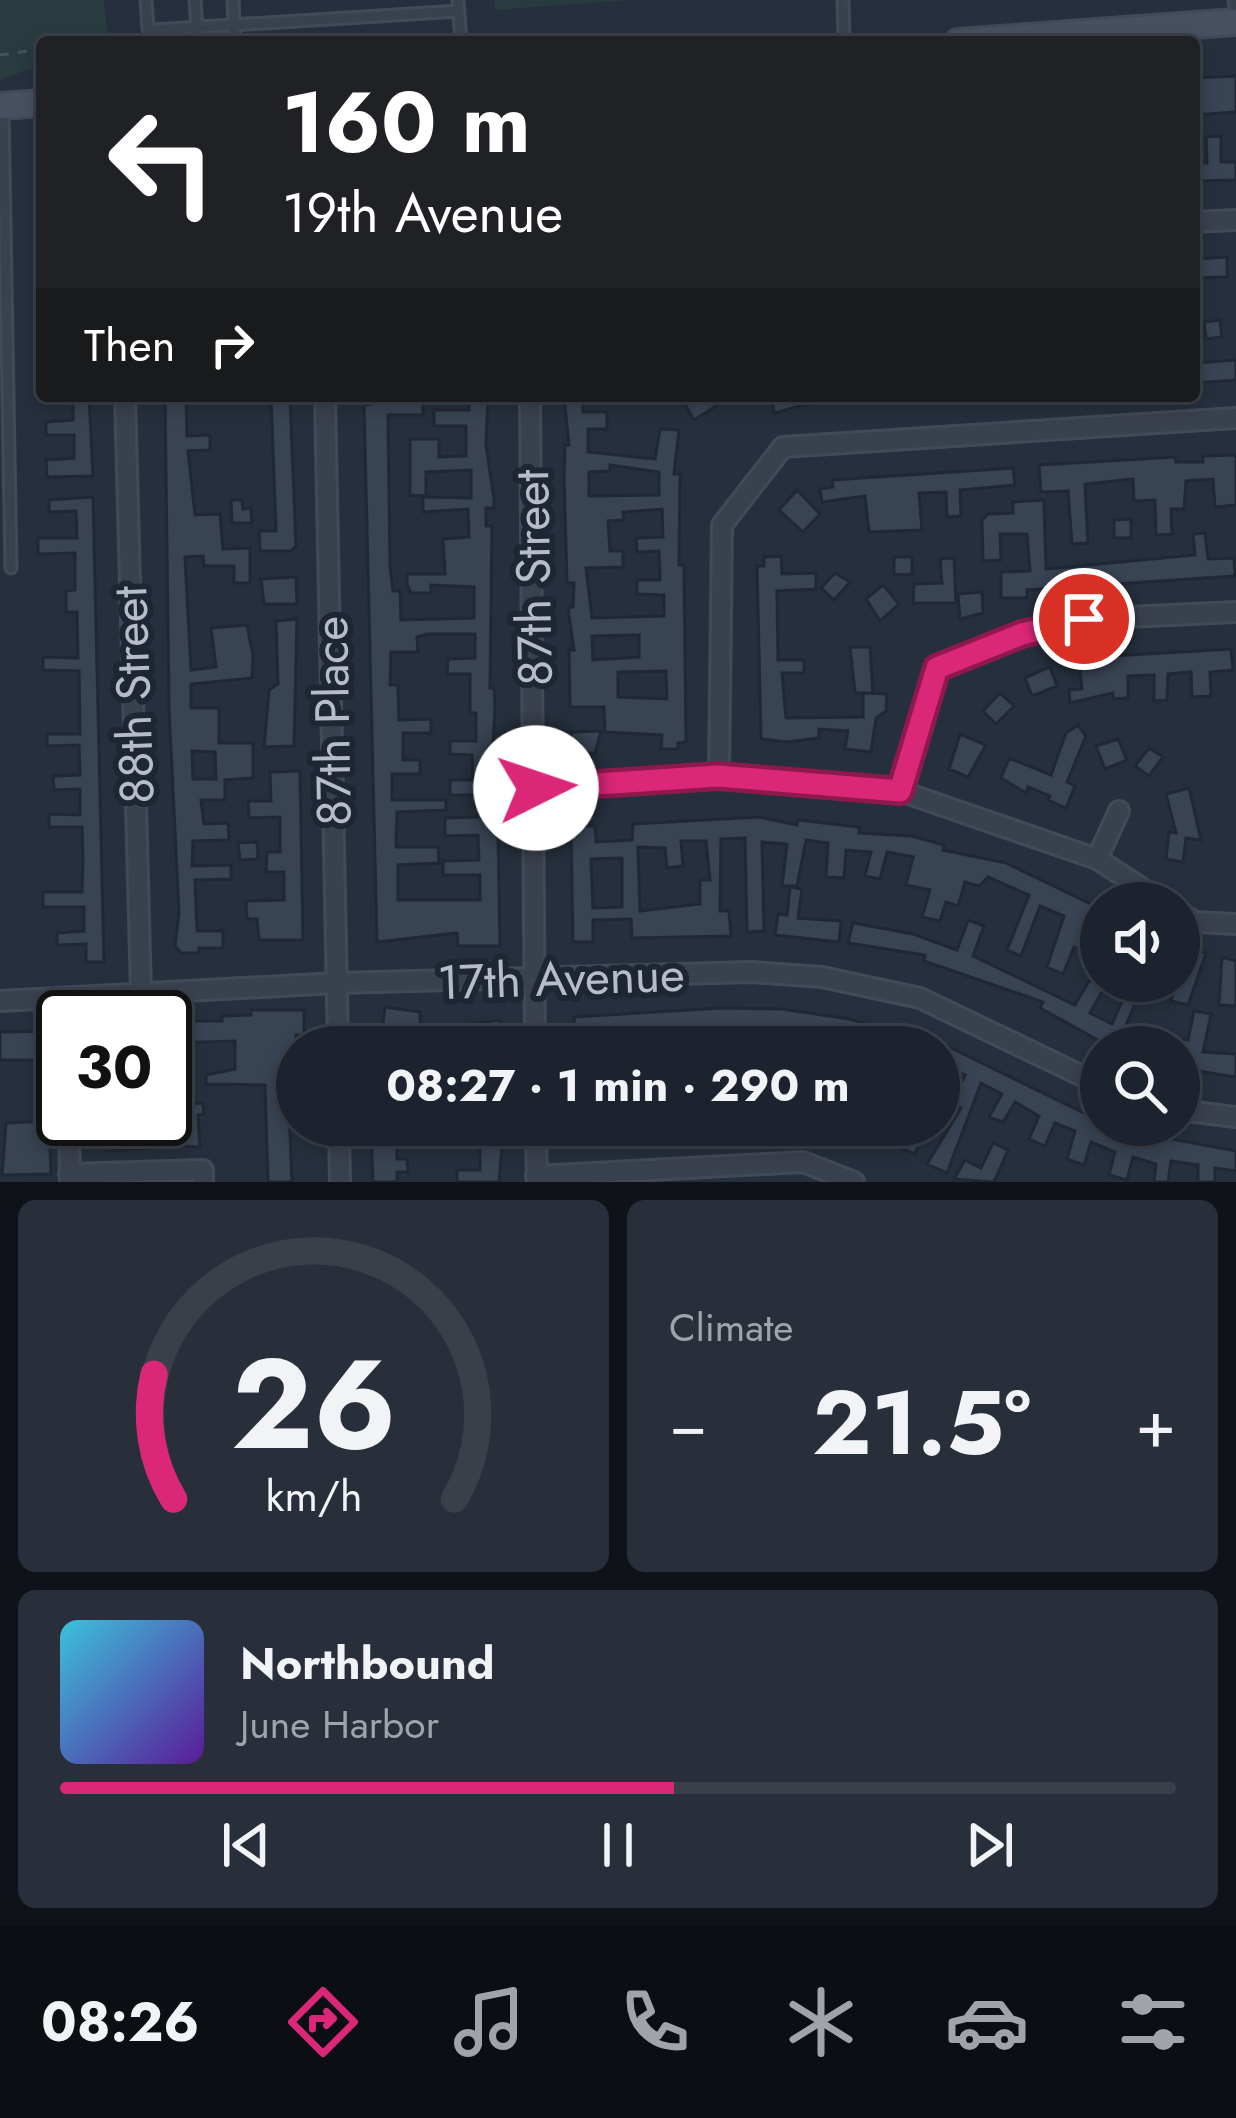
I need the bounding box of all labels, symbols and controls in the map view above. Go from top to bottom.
text: 160 m [282,62,531,184]
icon: left [84,84,240,240]
text: 19th Avenue [282,174,563,252]
icon: right [199,312,265,378]
text: Then [84,313,175,378]
street label: 87th Street [497,469,570,687]
pin [1033,568,1135,670]
street label: 88th Street [95,584,172,805]
icon: arrive [1051,586,1117,652]
street label: 87th Place [296,615,369,827]
position arrow [473,725,599,851]
map controls [1080,882,1200,1146]
button: sound [1080,882,1200,1002]
street label: 17th Avenue [436,940,686,1017]
speed limit sign: 30 [36,990,192,1146]
button: search [1080,1026,1200,1146]
text: 08:27 · 1 min · 290 m [386,1053,850,1118]
text: Climate [669,1299,793,1356]
text: 26 [231,1314,396,1495]
text: 21.5° [812,1358,1031,1488]
text: − [669,1376,708,1472]
text: + [1135,1376,1176,1472]
text: km/h [265,1465,362,1527]
text: Northbound [240,1631,495,1696]
text: June Harbor [240,1696,439,1753]
icon: previous [213,1812,279,1878]
icon: pause [585,1812,651,1878]
icon: next [957,1812,1023,1878]
icon: directions [281,1980,365,2064]
icon: music [447,1980,531,2064]
icon: phone [613,1980,697,2064]
icon: climate [779,1980,863,2064]
icon: car [945,1980,1029,2064]
icon: filters [1111,1980,1195,2064]
text: 08:26 [41,1983,200,2061]

